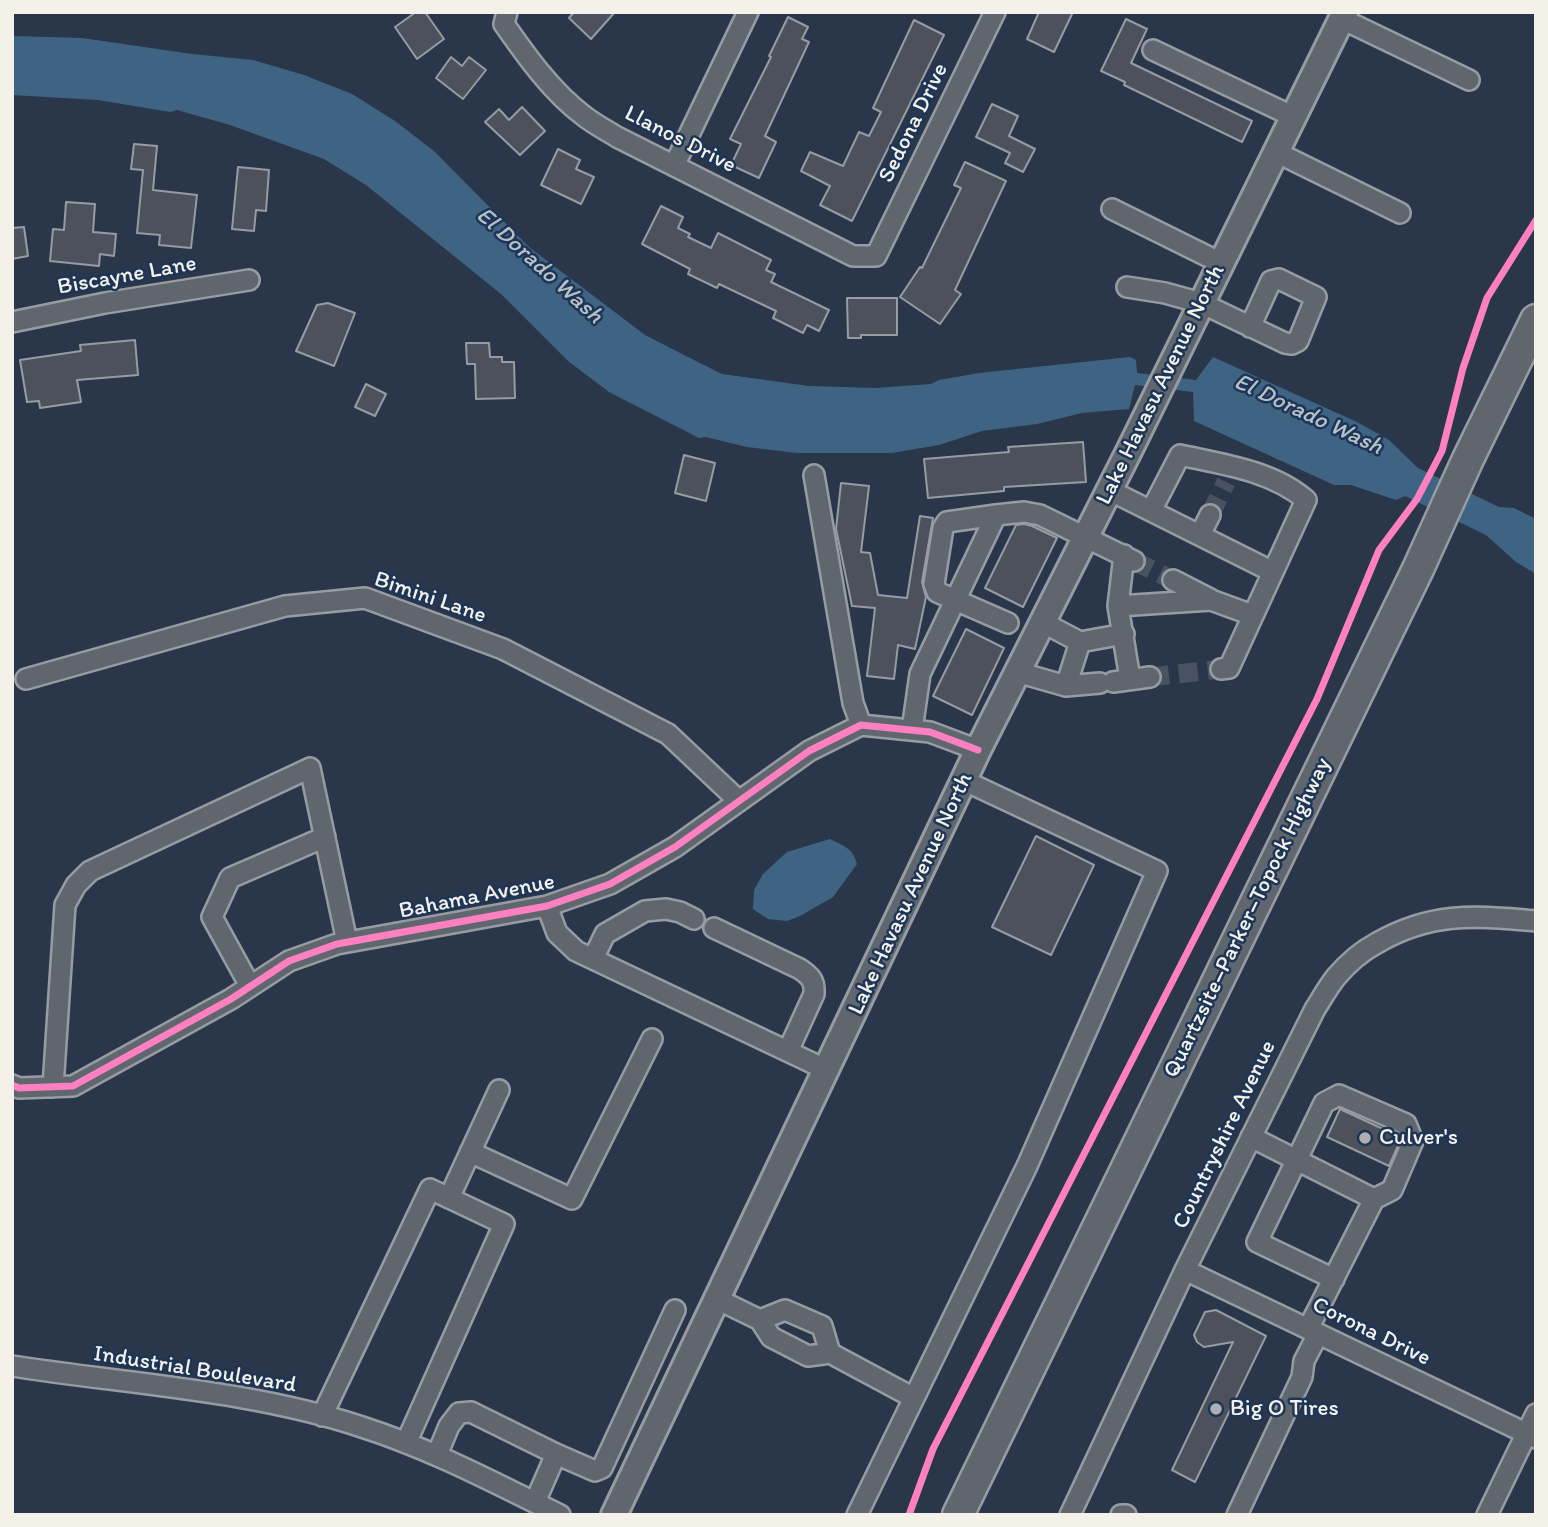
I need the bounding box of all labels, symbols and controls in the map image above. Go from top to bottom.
street label: Sedona Drive [873,59,955,187]
street label: Llanos Drive [620,100,740,180]
water label: El Dorado Wash [470,202,608,330]
street label: Biscayne Lane [55,250,199,302]
street label: Lake Havasu Avenue North [1091,260,1231,510]
water label: El Dorado Wash [1229,368,1387,462]
street label: Bimini Lane [370,566,490,630]
street label: Quartzsite–Parker–Topock Highway [1158,753,1338,1083]
street label: Lake Havasu Avenue North [843,769,979,1019]
street label: Bahama Avenue [397,868,557,926]
street label: Countryshire Avenue [1167,1036,1283,1234]
place label: Culver's [1379,1124,1458,1152]
marker: Culver's [1357,1130,1373,1146]
street label: Corona Drive [1307,1291,1435,1373]
street label: Industrial Boulevard [92,1340,298,1400]
place label: Big O Tires [1230,1395,1339,1423]
marker: Big O Tires [1208,1401,1224,1417]

